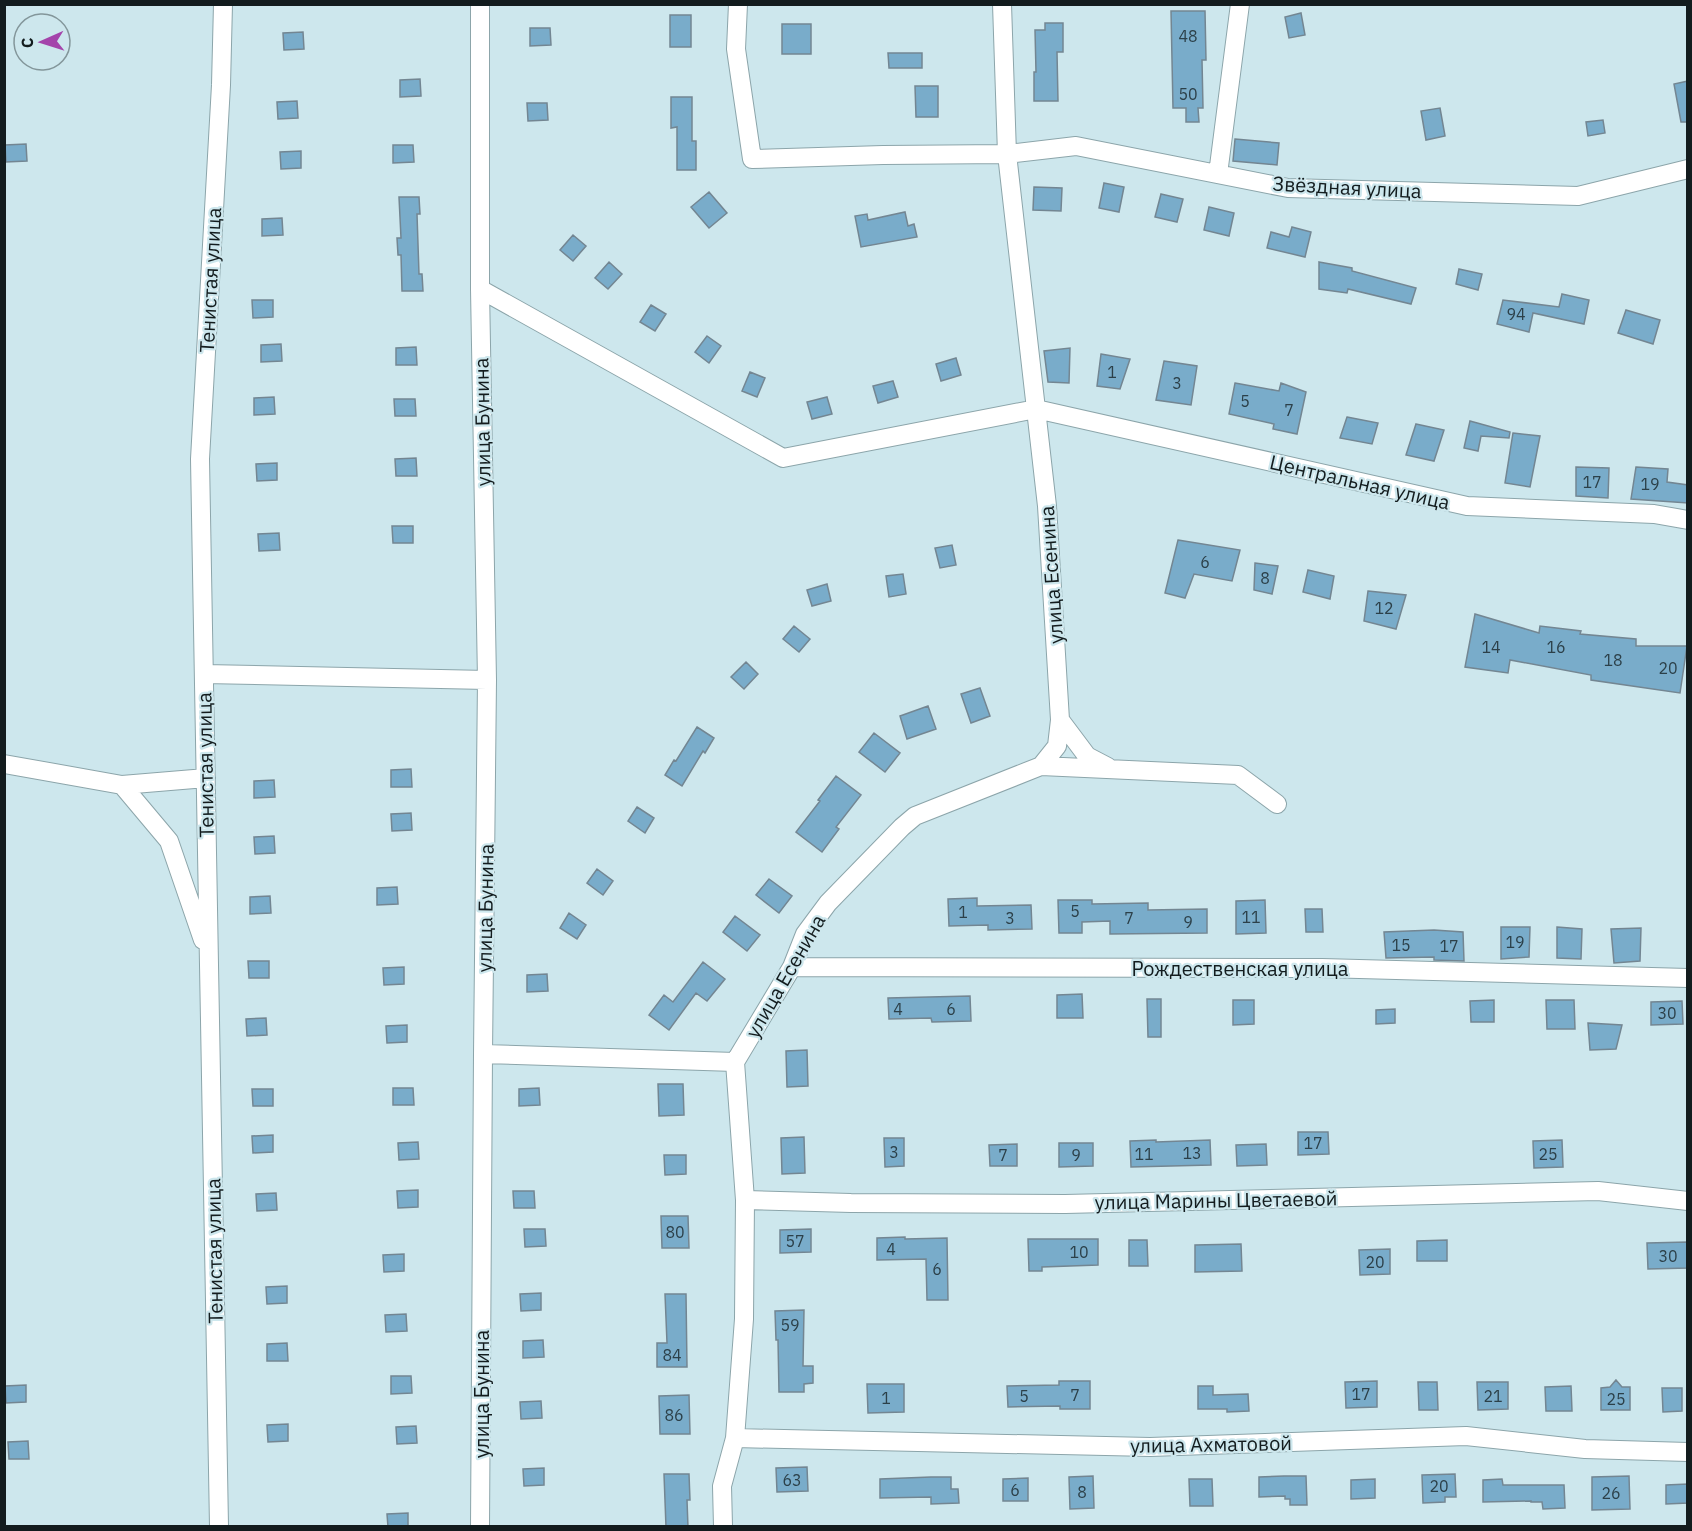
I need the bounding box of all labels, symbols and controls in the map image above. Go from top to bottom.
north arrow [12,12,72,72]
house number: 48 [1178,26,1198,46]
text: С [17,37,37,49]
house number: 50 [1178,84,1198,104]
street label: Звёздная улица [1272,170,1423,204]
street label: Тенистая улица [193,206,227,353]
house number: 94 [1506,304,1526,324]
street label: улица Бунина [467,357,497,487]
house number: 1 [1107,362,1117,382]
house number: 3 [1172,373,1182,393]
house number: 5 [1240,391,1250,411]
house number: 7 [1284,400,1294,420]
street label: Центральная улица [1267,448,1453,516]
house number: 17 [1582,472,1602,492]
house number: 19 [1640,474,1660,494]
street label: улица Есенина [1033,505,1069,645]
house number: 6 [1200,552,1210,572]
house number: 8 [1260,568,1270,588]
house number: 12 [1374,598,1394,618]
house number: 14 [1481,637,1501,657]
house number: 16 [1546,637,1566,657]
house number: 18 [1603,650,1623,670]
house number: 20 [1658,658,1678,678]
street label: Тенистая улица [190,692,220,838]
street label: улица Бунина [470,843,500,973]
house number: 5 [1070,901,1080,921]
house number: 1 [958,902,968,922]
house number: 11 [1241,907,1261,927]
house number: 3 [1005,908,1015,928]
house number: 7 [1124,908,1134,928]
street label: улица Есенина [739,909,831,1043]
house number: 9 [1183,912,1193,932]
house number: 19 [1505,932,1525,952]
house number: 15 [1391,935,1411,955]
house number: 17 [1439,936,1459,956]
street label: Рождественская улица [1131,955,1349,982]
house number: 4 [893,999,903,1019]
house number: 6 [946,999,956,1019]
house number: 30 [1657,1003,1677,1023]
house number: 17 [1303,1133,1323,1153]
house number: 3 [889,1142,899,1162]
house number: 13 [1182,1143,1202,1163]
house number: 11 [1134,1144,1154,1164]
house number: 25 [1538,1144,1558,1164]
house number: 7 [998,1145,1008,1165]
house number: 9 [1071,1145,1081,1165]
street label: Тенистая улица [199,1178,229,1324]
street label: улица Марины Цветаевой [1094,1184,1338,1216]
house number: 80 [665,1222,685,1242]
house number: 57 [785,1231,805,1251]
house number: 4 [886,1239,896,1259]
house number: 10 [1069,1242,1089,1262]
house number: 30 [1658,1246,1678,1266]
house number: 20 [1365,1252,1385,1272]
house number: 6 [932,1259,942,1279]
house number: 59 [780,1315,800,1335]
street label: улица Бунина [468,1329,495,1458]
house number: 84 [662,1345,682,1365]
house number: 17 [1351,1384,1371,1404]
house number: 7 [1070,1385,1080,1405]
house number: 5 [1019,1386,1029,1406]
house number: 21 [1483,1386,1503,1406]
house number: 1 [881,1388,891,1408]
house number: 25 [1606,1389,1626,1409]
house number: 86 [664,1405,684,1425]
street label: улица Ахматовой [1130,1429,1292,1459]
house number: 63 [782,1470,802,1490]
house number: 20 [1429,1476,1449,1496]
house number: 6 [1010,1480,1020,1500]
house number: 8 [1077,1482,1087,1502]
house number: 26 [1601,1483,1621,1503]

